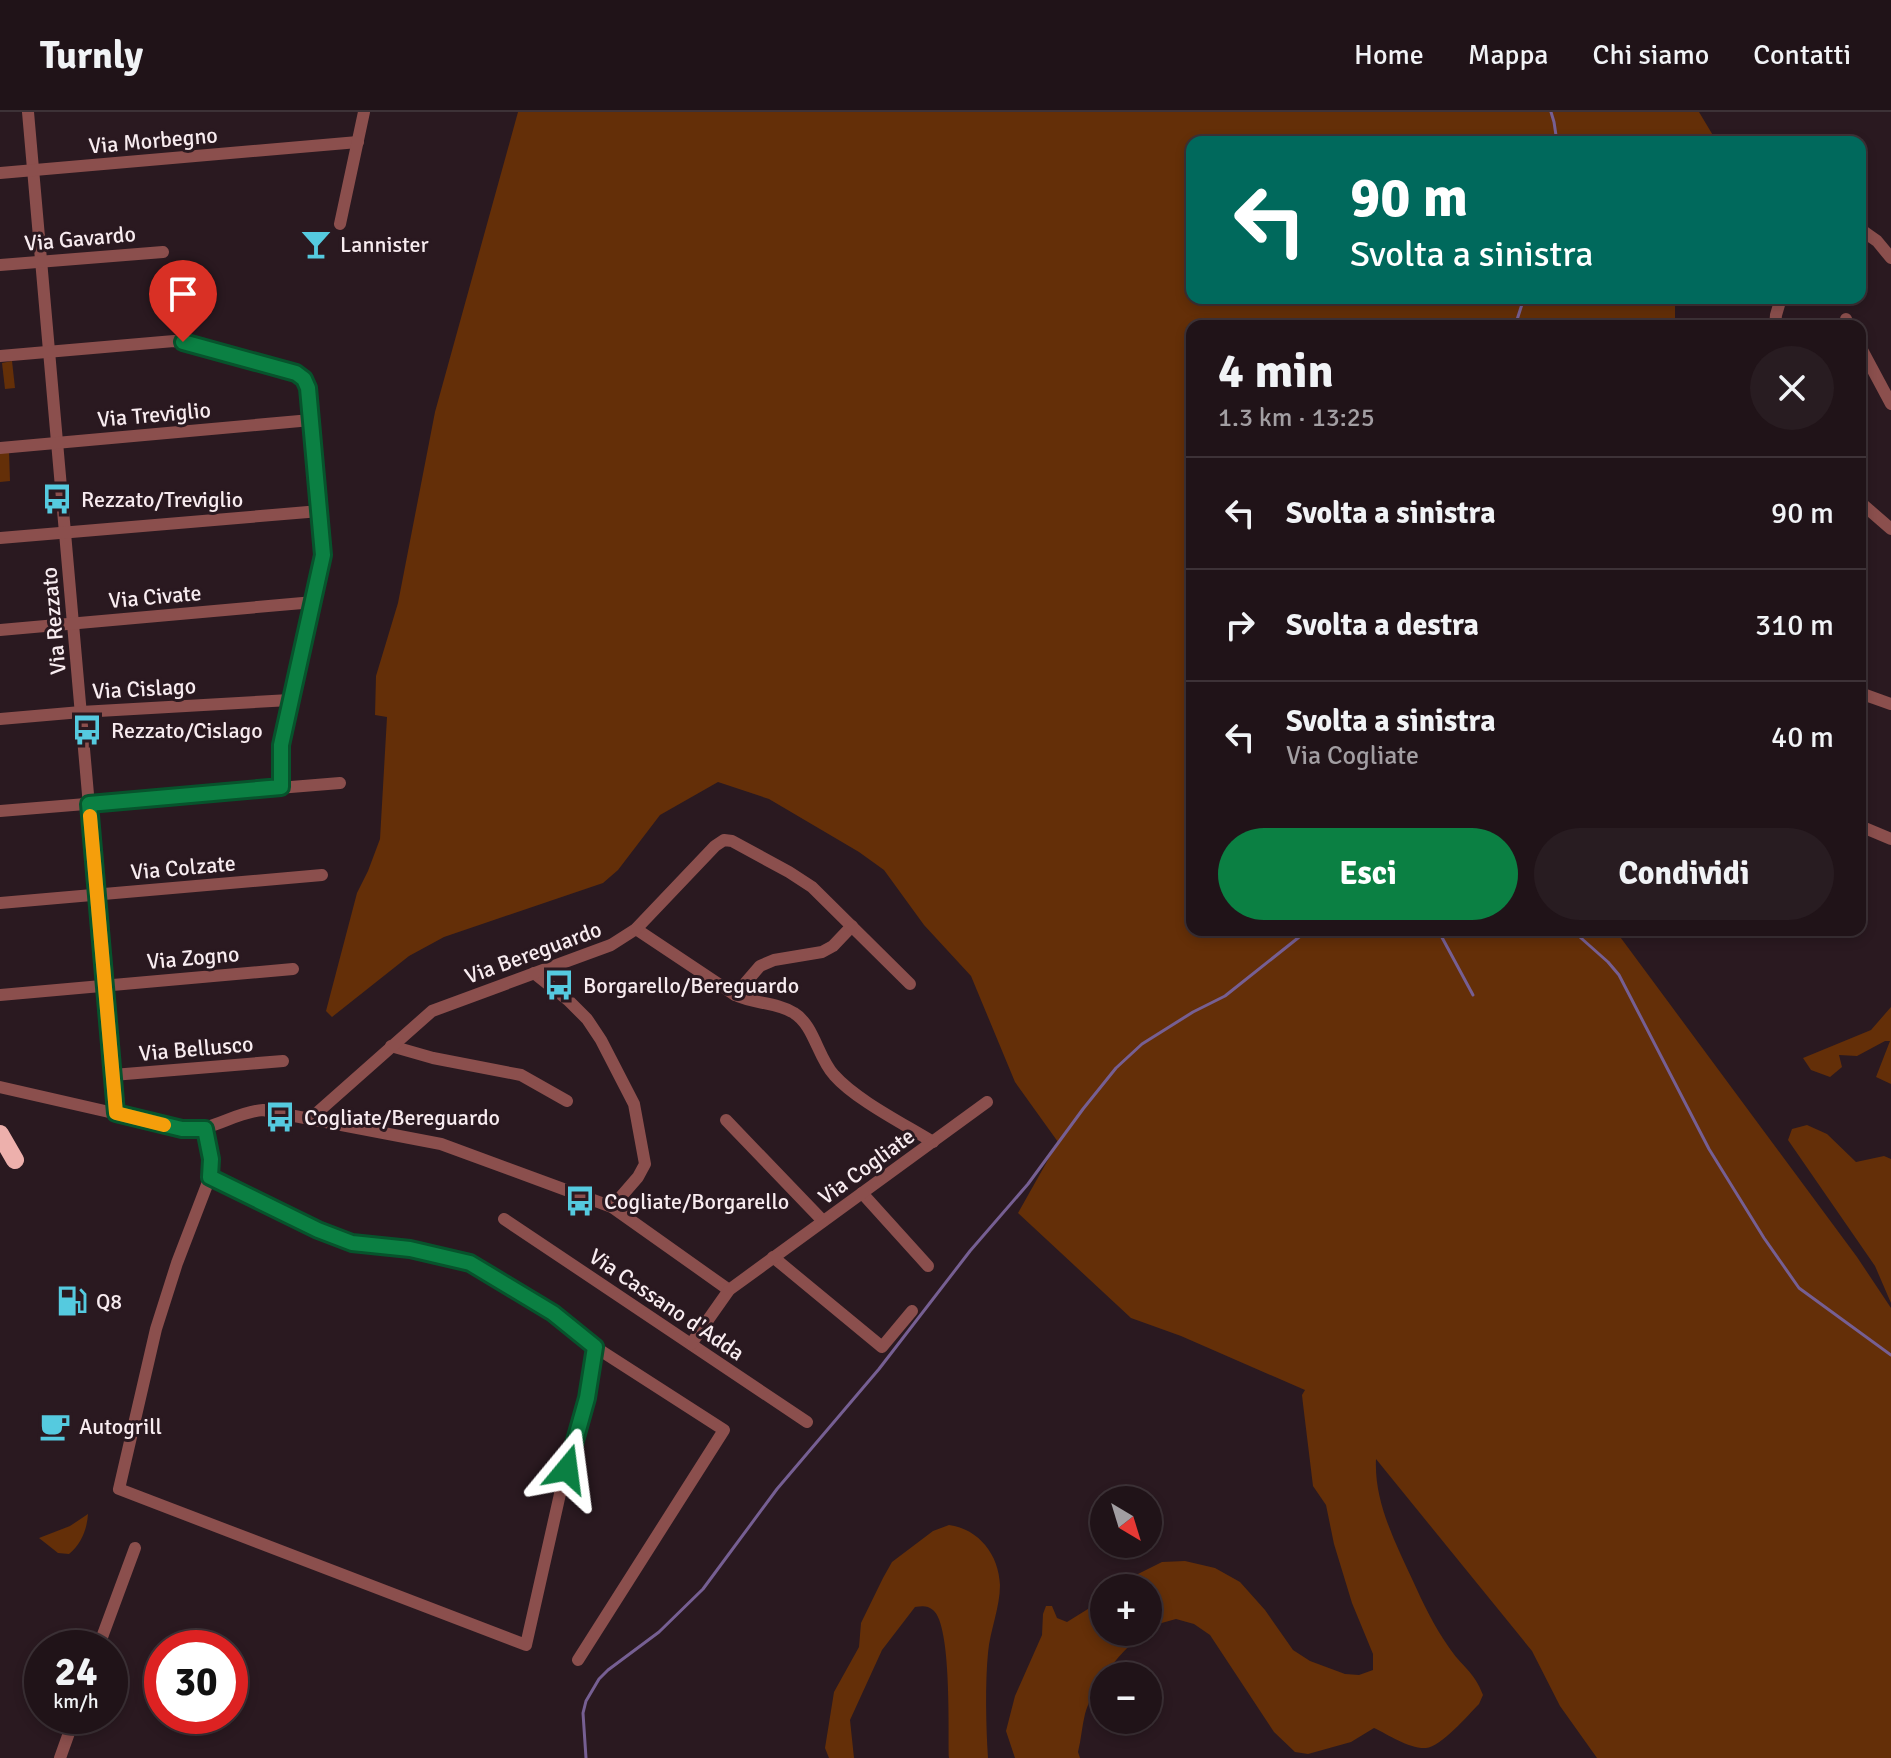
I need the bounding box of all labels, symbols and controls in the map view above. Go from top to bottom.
text: Turnly [40,32,143,79]
text: Home [1354,38,1424,72]
text: Mappa [1468,38,1549,72]
text: Chi siamo [1593,38,1709,72]
text: Contatti [1753,38,1851,72]
street label: Via Morbegno [87,121,219,160]
text: 90 m [1350,163,1468,232]
icon: left [1218,168,1322,272]
street label: Via Gavardo [23,220,137,257]
bar icon: Lannister [299,227,333,261]
place label: Lannister [340,231,429,258]
text: Svolta a sinistra [1350,232,1593,277]
pin [149,260,217,342]
icon: arrive [161,272,205,316]
text: 4 min [1218,342,1334,401]
button: close [1750,346,1834,430]
street label: Via Treviglio [96,396,212,433]
text: 1.3 km · 13:25 [1218,402,1375,434]
bus stop icon: Rezzato/Treviglio [40,482,74,516]
place label: Rezzato/Treviglio [81,486,243,513]
icon: left [1218,491,1262,535]
text: Svolta a sinistra [1286,495,1496,532]
text: 90 m [1771,495,1834,532]
street label: Via Rezzato [35,566,72,676]
street label: Via Civate [108,579,203,614]
icon: right [1218,603,1262,647]
text: Svolta a destra [1286,607,1479,644]
text: 310 m [1755,607,1834,644]
street label: Via Cislago [91,672,197,705]
text: Svolta a sinistra [1286,703,1496,740]
bus stop icon: Rezzato/Cislago [70,713,104,747]
icon: left [1218,715,1262,759]
place label: Rezzato/Cislago [111,717,263,744]
text: 40 m [1771,719,1834,756]
text: Via Cogliate [1286,740,1419,772]
button: Esci [1218,828,1518,920]
button: Condividi [1534,828,1834,920]
street label: Via Colzate [129,849,237,886]
street label: Via Bereguardo [461,915,605,990]
street label: Via Zogno [146,940,240,975]
bus stop icon: Borgarello/Bereguardo [542,968,576,1002]
place label: Borgarello/Bereguardo [583,972,799,999]
street label: Via Bellusco [138,1030,254,1067]
bus stop icon: Cogliate/Bereguardo [263,1100,297,1134]
place label: Cogliate/Bereguardo [304,1104,500,1131]
street label: Via Cogliate [813,1122,920,1210]
bus stop icon: Cogliate/Borgarello [563,1184,597,1218]
place label: Cogliate/Borgarello [604,1188,789,1215]
street label: Via Cassano d'Adda [584,1242,750,1366]
fuel station icon: Q8 [55,1284,89,1318]
place label: Q8 [96,1288,122,1315]
cafe icon: Autogrill [38,1409,72,1443]
place label: Autogrill [79,1413,162,1440]
position arrow [525,1427,609,1511]
north arrow [1090,1486,1162,1558]
map controls [1090,1486,1162,1734]
button: + [1090,1574,1162,1646]
speed limit sign: 30 [144,1630,248,1734]
text: 24 [54,1647,98,1697]
button: − [1090,1662,1162,1734]
text: km/h [53,1689,99,1714]

